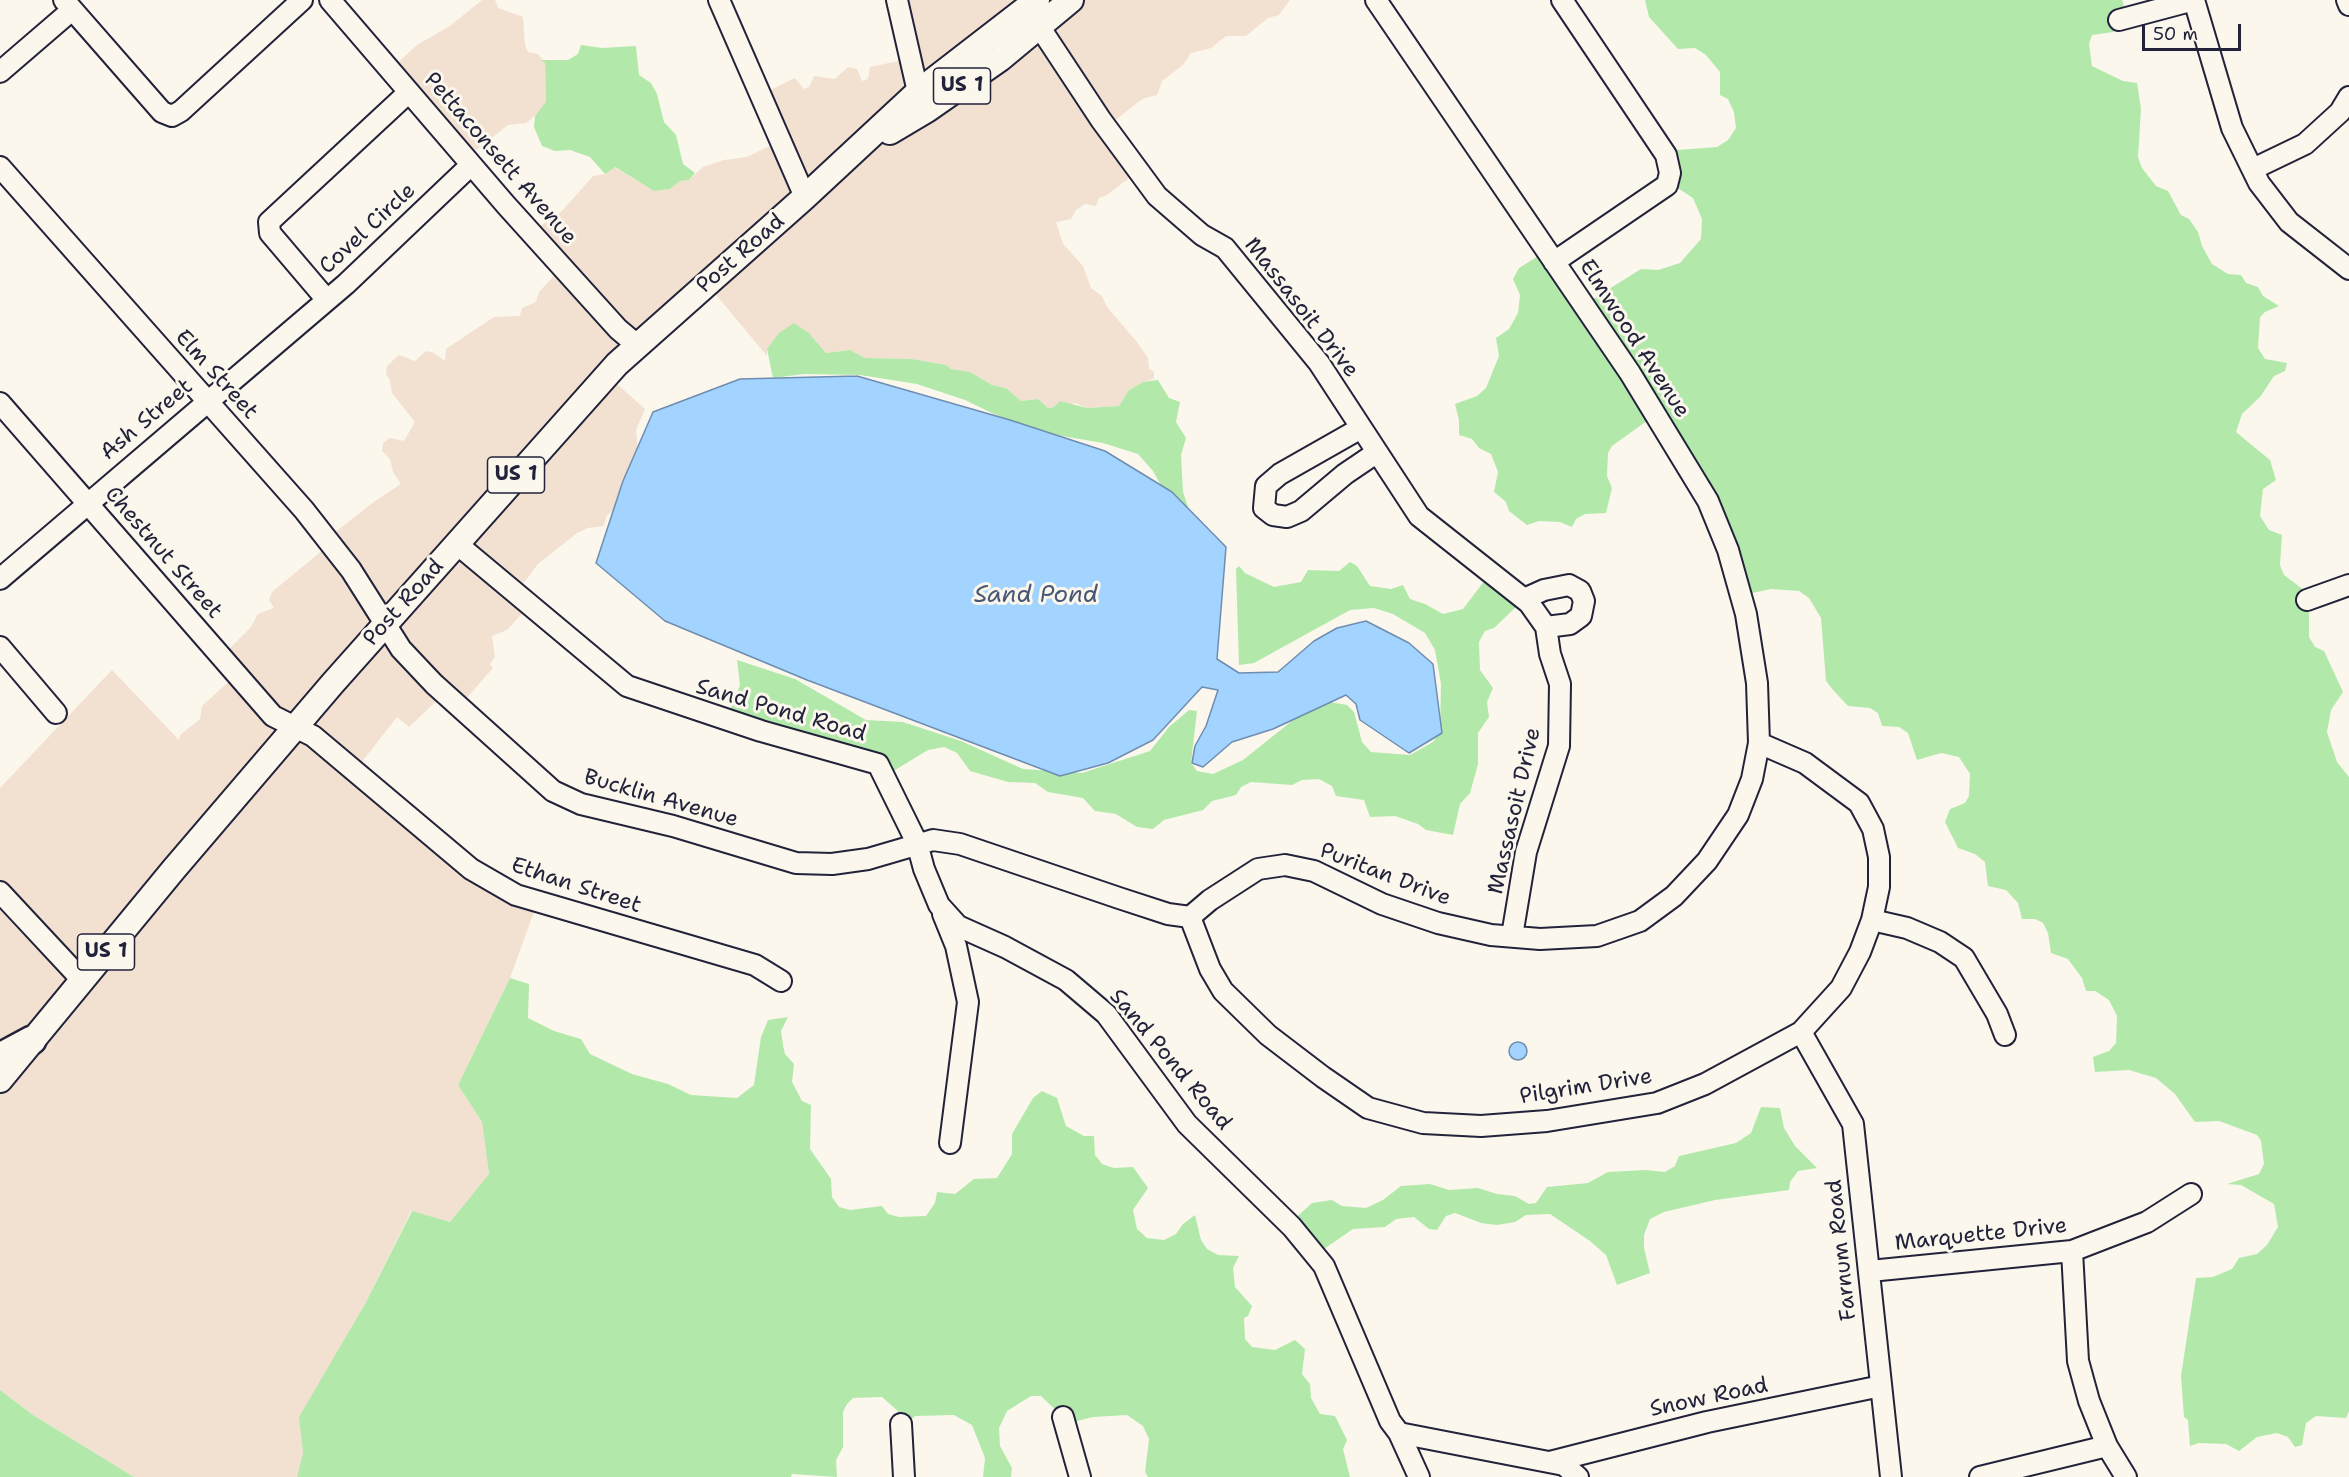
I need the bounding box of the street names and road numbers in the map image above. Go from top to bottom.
street label: Pettaconsett Avenue [418,67,582,251]
road number: US 1 [934,68,990,104]
street label: Covel Circle [314,178,422,280]
street label: Post Road [692,209,790,299]
street label: Massasoit Drive [1238,233,1364,383]
street label: Elmwood Avenue [1573,255,1695,423]
street label: Elm Street [169,325,263,425]
street label: Ash Street [95,374,199,466]
road number: US 1 [488,457,544,493]
street label: Chestnut Street [99,482,227,624]
street label: Post Road [358,554,450,652]
street label: Sand Pond Road [693,674,869,748]
street label: Massasoit Drive [1483,725,1547,897]
street label: Bucklin Avenue [581,764,741,834]
street label: Puritan Drive [1316,838,1454,912]
street label: Ethan Street [508,853,644,919]
road number: US 1 [78,934,134,970]
street label: Sand Pond Road [1103,984,1237,1136]
street label: Pilgrim Drive [1518,1063,1654,1111]
street label: Farnum Road [1821,1178,1863,1322]
street label: Marquette Drive [1893,1213,2069,1257]
street label: Snow Road [1647,1373,1771,1423]

